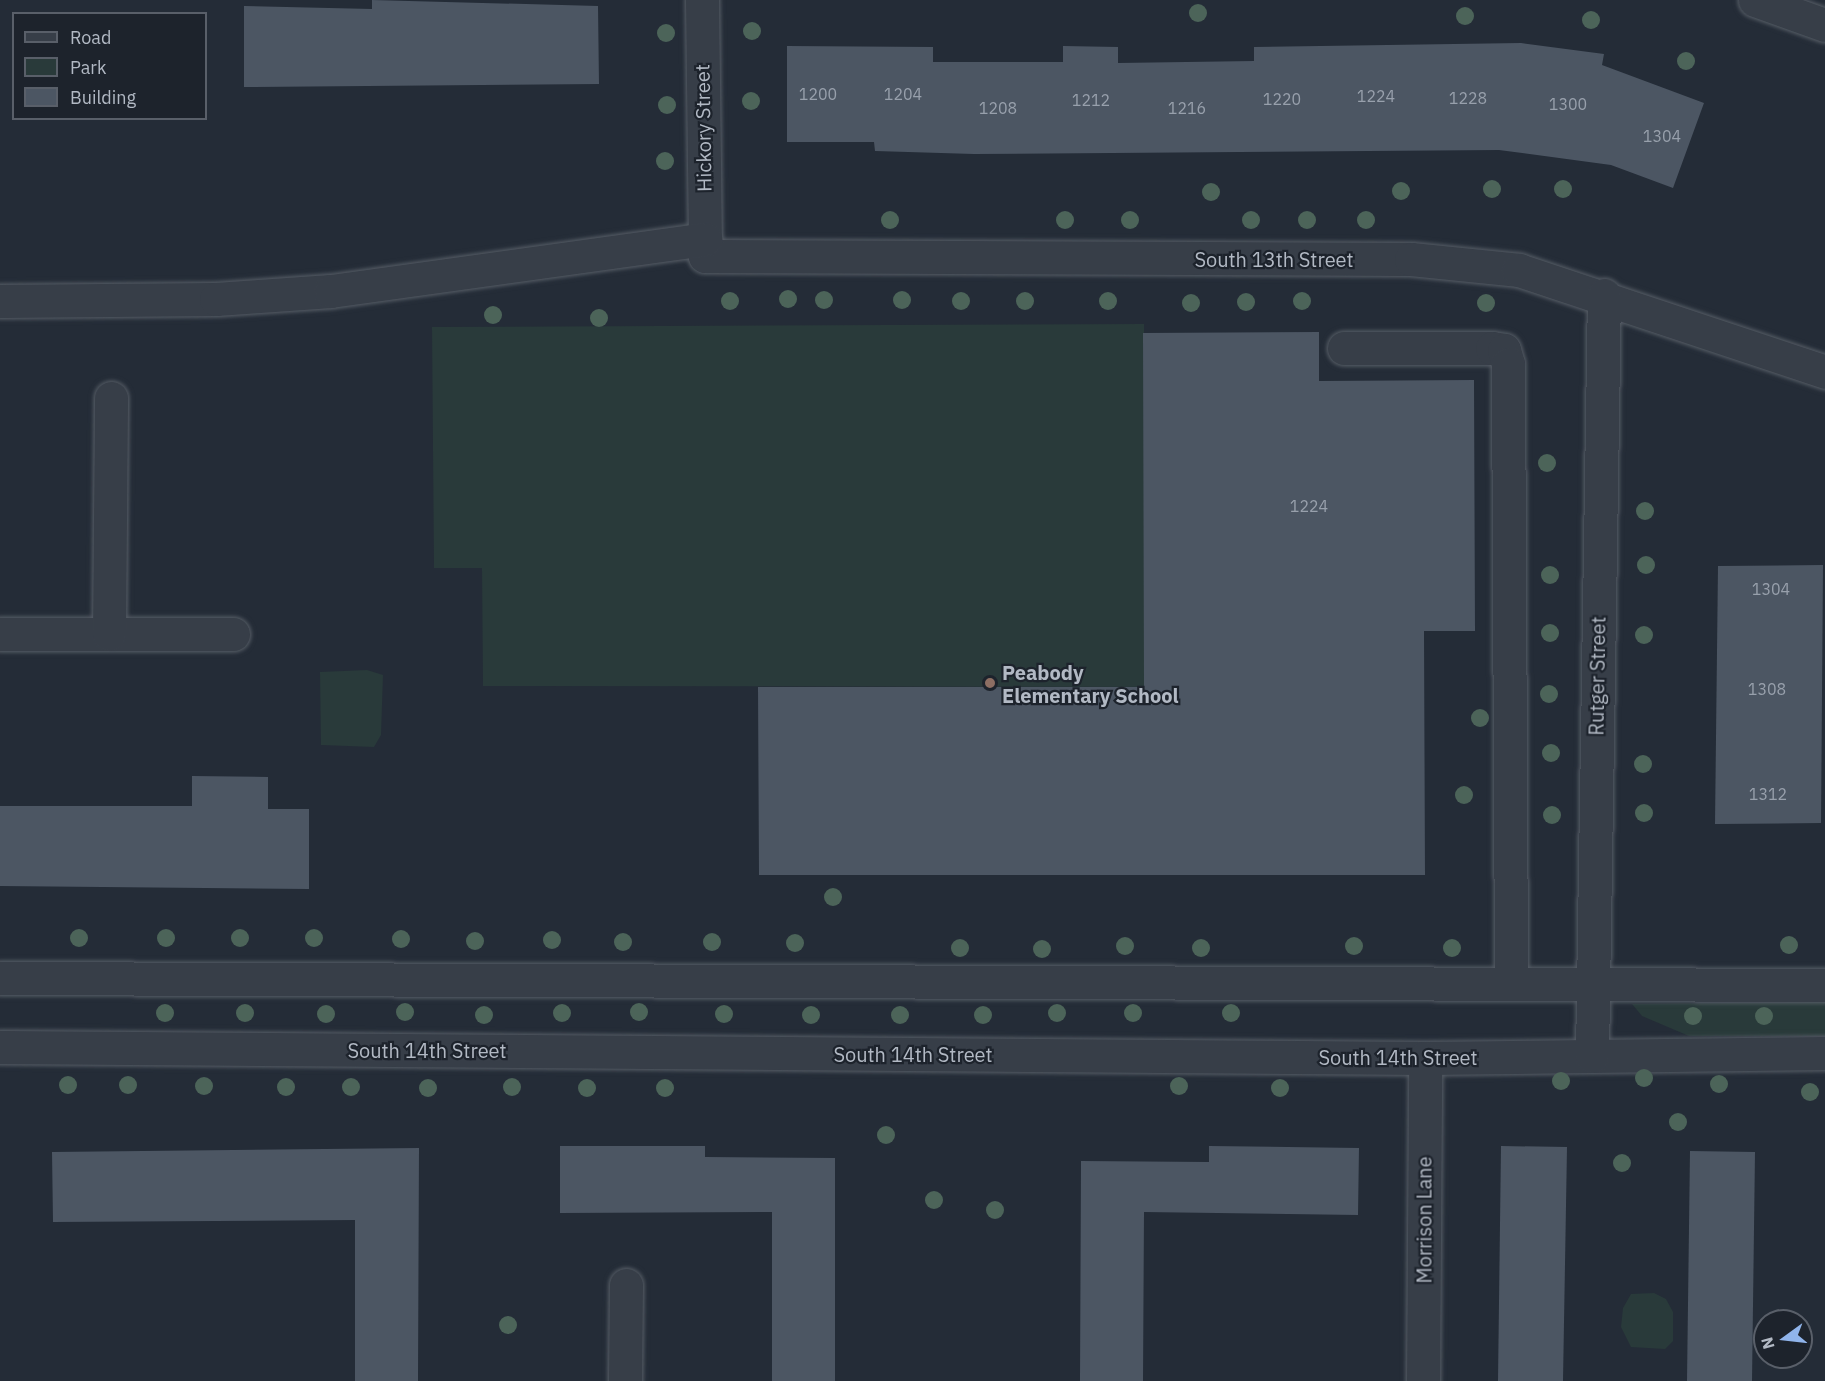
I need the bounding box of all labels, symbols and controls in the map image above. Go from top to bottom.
legend [12,12,207,120]
text: Road [70,26,111,49]
text: Park [70,56,106,79]
street label: Hickory Street [690,64,716,192]
house number: 1200 [799,84,837,104]
house number: 1204 [884,84,922,104]
text: Building [70,86,136,109]
house number: 1224 [1357,86,1395,106]
house number: 1228 [1449,88,1487,108]
house number: 1220 [1263,89,1301,109]
house number: 1212 [1072,90,1110,110]
house number: 1300 [1549,94,1587,114]
house number: 1208 [979,98,1017,118]
house number: 1216 [1168,98,1206,118]
house number: 1304 [1643,126,1681,146]
street label: South 13th Street [1194,247,1354,271]
house number: 1224 [1290,496,1328,516]
house number: 1304 [1752,579,1790,599]
street label: Rutger Street [1584,616,1610,736]
place label: Peabody Elementary School [1002,660,1178,707]
marker: Peabody Elementary School [983,676,997,690]
house number: 1308 [1748,679,1786,699]
house number: 1312 [1749,784,1787,804]
street label: South 14th Street [347,1038,507,1062]
street label: South 14th Street [833,1042,993,1066]
street label: South 14th Street [1318,1045,1478,1069]
street label: Morrison Lane [1412,1156,1436,1284]
north arrow [1753,1309,1813,1369]
text: N [1756,1335,1779,1351]

